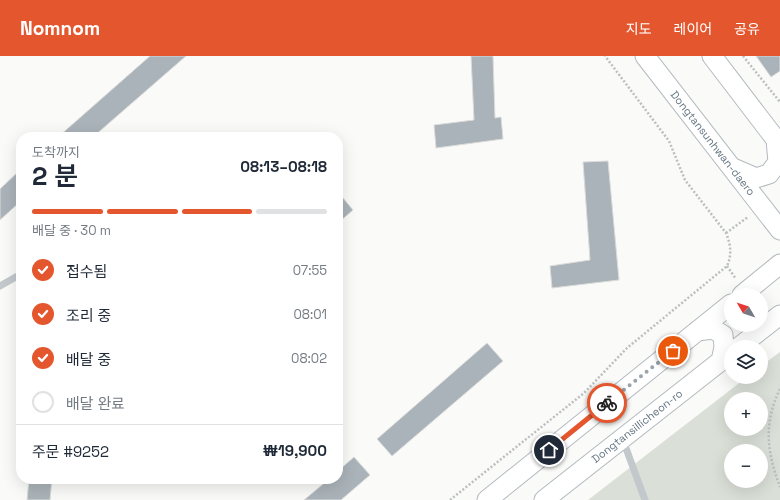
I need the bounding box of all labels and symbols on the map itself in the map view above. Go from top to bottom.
street label: Dongtansunhwan-daero [668,88,758,198]
north arrow [724,288,768,332]
pin [656,334,690,368]
courier [587,383,627,423]
street label: Dongtansillicheon-ro [589,386,685,466]
pin [532,433,566,467]

